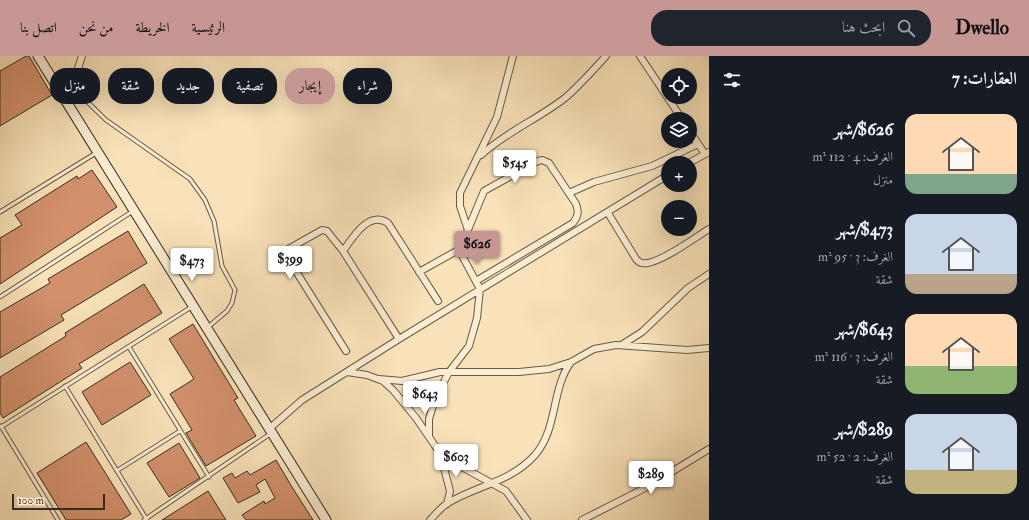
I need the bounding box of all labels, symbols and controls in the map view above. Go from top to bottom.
search box [651,10,931,46]
text: Dwello [955,16,1009,40]
icon: search [895,17,917,39]
text: ابحث هنا [842,18,885,37]
text: اتصل بنا [20,19,57,36]
text: من نحن [79,19,113,36]
text: الخريطة [135,19,169,36]
text: الرئيسية [191,19,225,36]
chip: منزل [50,68,100,104]
chip: شقة [108,68,154,104]
chip: جديد [162,68,214,104]
chip: تصفية [222,68,277,104]
chip: إيجار [285,68,335,104]
chip: شراء [343,68,392,104]
map controls [661,68,697,236]
button: locate [661,68,697,104]
text: العقارات: 7 [952,68,1017,89]
icon: filters [721,69,743,91]
button: layers [661,112,697,148]
text: $626/شهر [834,119,893,140]
icon: home [937,130,985,178]
text: الغرف: 4 · 112 m² [813,149,893,165]
pin: $545 [491,150,539,184]
text: $545 [502,155,528,171]
button: + [661,156,697,192]
text: منزل [873,172,893,188]
button: − [661,200,697,236]
text: $473/شهر [836,219,893,240]
icon: home [937,230,985,278]
pin: $626 [453,231,501,265]
text: $626 [463,236,491,252]
pin: $399 [266,246,314,280]
pin: $473 [168,248,216,282]
text: الغرف: 3 · 95 m² [818,249,893,265]
text: $399 [277,251,303,267]
text: $473 [179,253,205,269]
text: شقة [876,272,893,288]
text: $643/شهر [835,319,893,340]
icon: home [937,330,985,378]
text: الغرف: 3 · 116 m² [815,349,893,365]
text: شقة [876,372,893,388]
pin: $643 [401,381,449,415]
text: $643 [412,386,438,402]
text: $289/شهر [834,419,893,440]
icon: home [937,430,985,478]
pin: $603 [432,444,480,478]
text: $603 [443,449,469,465]
text: الغرف: 2 · 52 m² [817,449,893,465]
pin: $289 [627,461,675,495]
text: $289 [638,466,664,482]
text: شقة [876,472,893,488]
scale bar [12,492,105,511]
text: 100 m [18,494,44,507]

